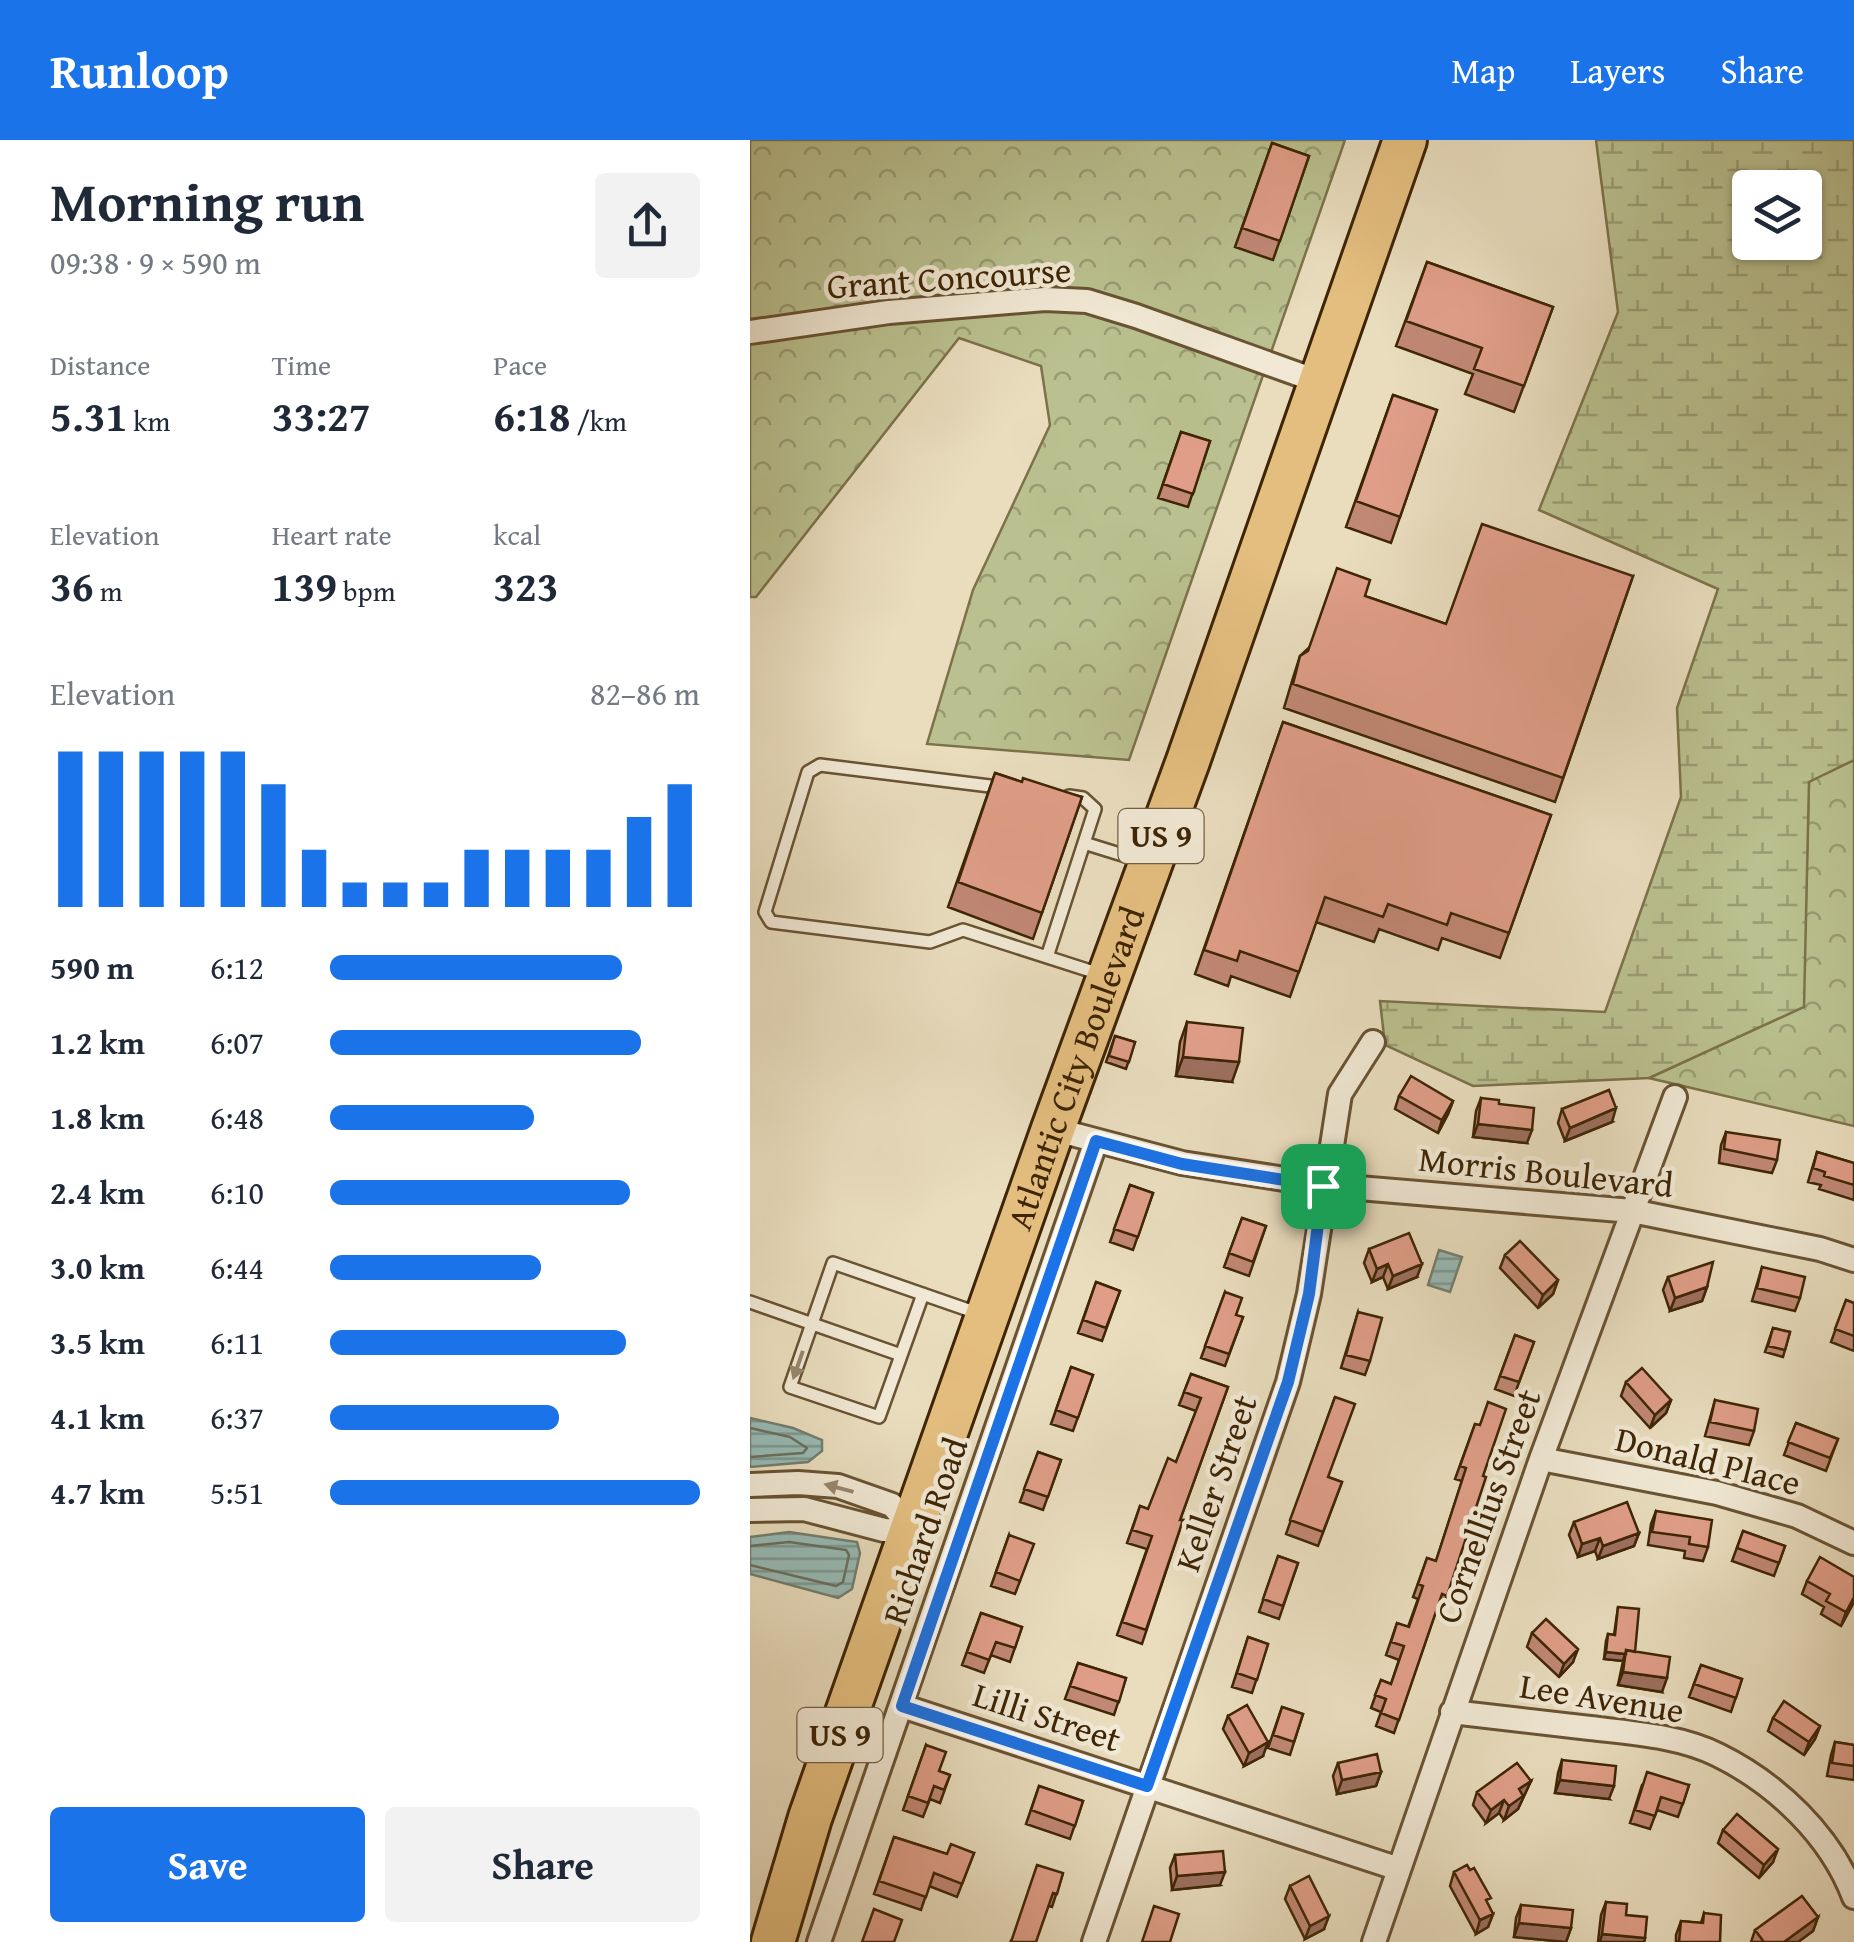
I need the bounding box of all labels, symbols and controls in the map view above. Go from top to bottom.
text: Runloop [50,35,229,106]
text: Map [1451,45,1515,96]
text: Layers [1570,45,1665,96]
text: Share [1720,45,1804,96]
text: Morning run [50,161,364,241]
map controls [1732,170,1822,260]
button: layers [1732,170,1822,260]
button: share [595,173,700,278]
text: 09:38 · 9 × 590 m [50,239,261,286]
street label: Grant Concourse [825,244,1073,311]
text: Distance [50,344,150,385]
text: Time [272,344,331,385]
text: Pace [493,344,547,385]
text: 5.31 [50,385,127,446]
text: 33:27 [272,385,371,446]
text: 6:18 [493,385,570,446]
text: km [127,400,170,441]
text: /km [570,400,627,441]
text: Elevation [50,514,160,555]
text: Heart rate [272,514,392,555]
text: kcal [493,514,541,555]
text: 36 [50,555,94,616]
text: 139 [272,555,337,616]
text: 323 [493,555,559,616]
text: m [94,570,123,611]
text: bpm [337,570,396,611]
text: Elevation [50,670,175,717]
text: 82–86 m [590,670,700,717]
road number: US 9 [1118,809,1204,863]
street label: Atlantic City Boulevard [993,899,1158,1237]
text: 590 m [50,944,134,991]
text: 6:12 [210,944,264,991]
text: 1.2 km [50,1019,145,1066]
text: 6:07 [210,1019,264,1066]
text: 1.8 km [50,1094,145,1141]
text: 6:48 [210,1094,264,1141]
street label: Morris Boulevard [1416,1133,1676,1210]
pin [1281,1144,1366,1229]
icon: arrive [1296,1159,1351,1214]
text: 2.4 km [50,1169,145,1216]
text: 6:10 [210,1169,264,1216]
text: 3.0 km [50,1244,145,1291]
text: 6:44 [210,1244,264,1291]
text: 3.5 km [50,1319,145,1366]
text: 6:11 [210,1319,264,1366]
one-way arrow [790,1350,805,1380]
street label: Cornellius Street [1422,1382,1554,1630]
street label: Keller Street [1161,1388,1270,1578]
text: 4.1 km [50,1394,145,1441]
text: 6:37 [210,1394,264,1441]
street label: Donald Place [1610,1413,1806,1508]
street label: Richard Road [869,1430,980,1631]
text: 4.7 km [50,1469,145,1516]
text: 5:51 [210,1469,264,1516]
one-way arrow [823,1480,854,1495]
street label: Lee Avenue [1517,1659,1688,1736]
street label: Lilli Street [967,1669,1128,1764]
road number: US 9 [798,1708,882,1762]
button: Save [50,1807,365,1922]
button: Share [385,1807,700,1922]

